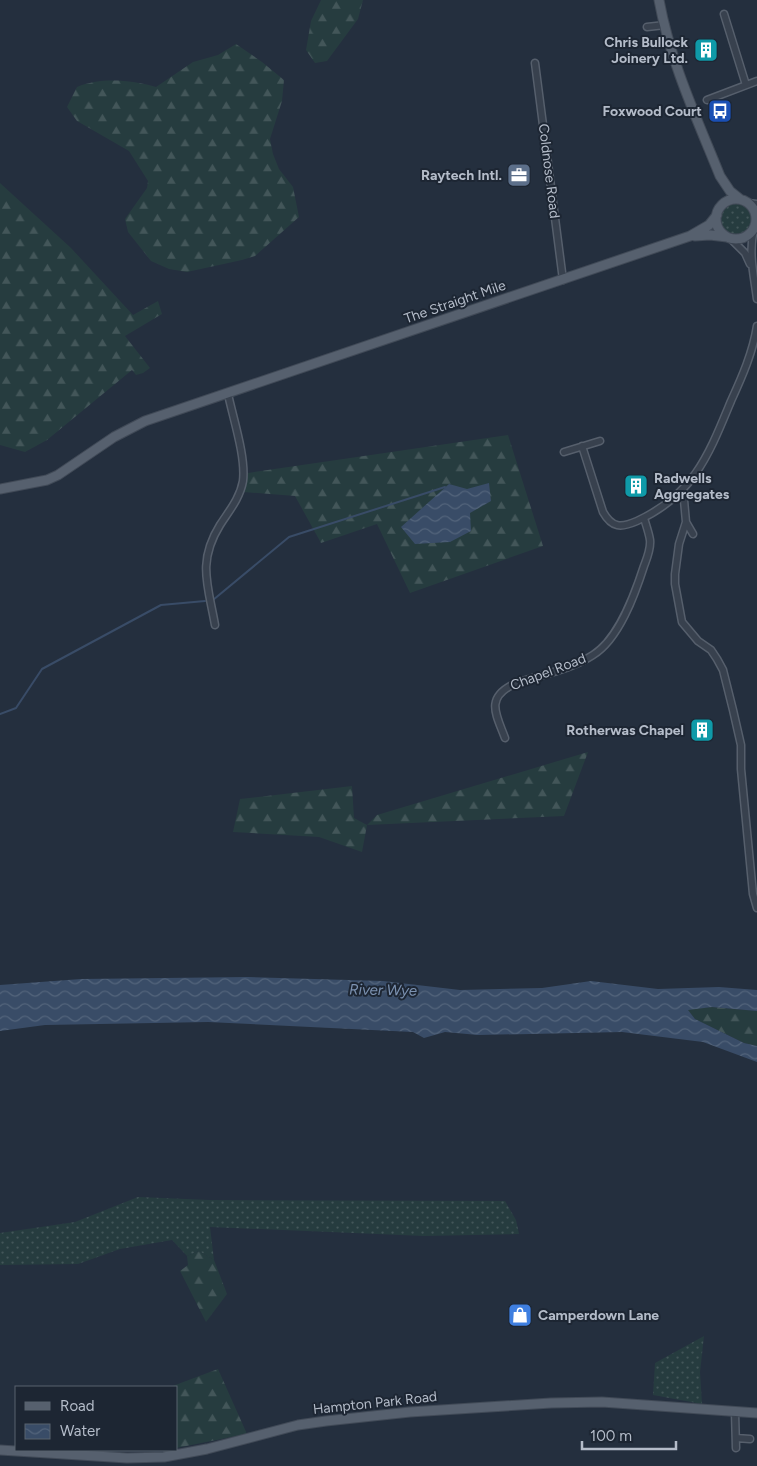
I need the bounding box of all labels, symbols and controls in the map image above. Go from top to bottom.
place label: Chris Bullock Joinery Ltd. [604,34,688,67]
building icon: Chris Bullock Joinery Ltd. [693,37,719,63]
bus stop icon: Foxwood Court [707,98,733,124]
place label: Foxwood Court [602,103,702,120]
street label: Coldnose Road [535,123,563,219]
office icon: Raytech Intl. [506,162,532,188]
place label: Raytech Intl. [421,167,502,184]
street label: The Straight Mile [402,277,508,327]
place label: Radwells Aggregates [654,470,730,503]
building icon: Radwells Aggregates [623,473,649,499]
street label: Chapel Road [508,650,588,694]
building icon: Rotherwas Chapel [689,717,715,743]
place label: Rotherwas Chapel [566,722,684,739]
water label: River Wye [349,980,417,1000]
shop icon: Camperdown Lane [507,1302,533,1328]
place label: Camperdown Lane [538,1307,659,1324]
legend [15,1386,178,1451]
street label: Hampton Park Road [312,1388,438,1418]
text: Road [60,1397,95,1415]
scale bar [582,1418,676,1450]
text: Water [60,1422,100,1440]
text: 100 m [590,1427,632,1445]

